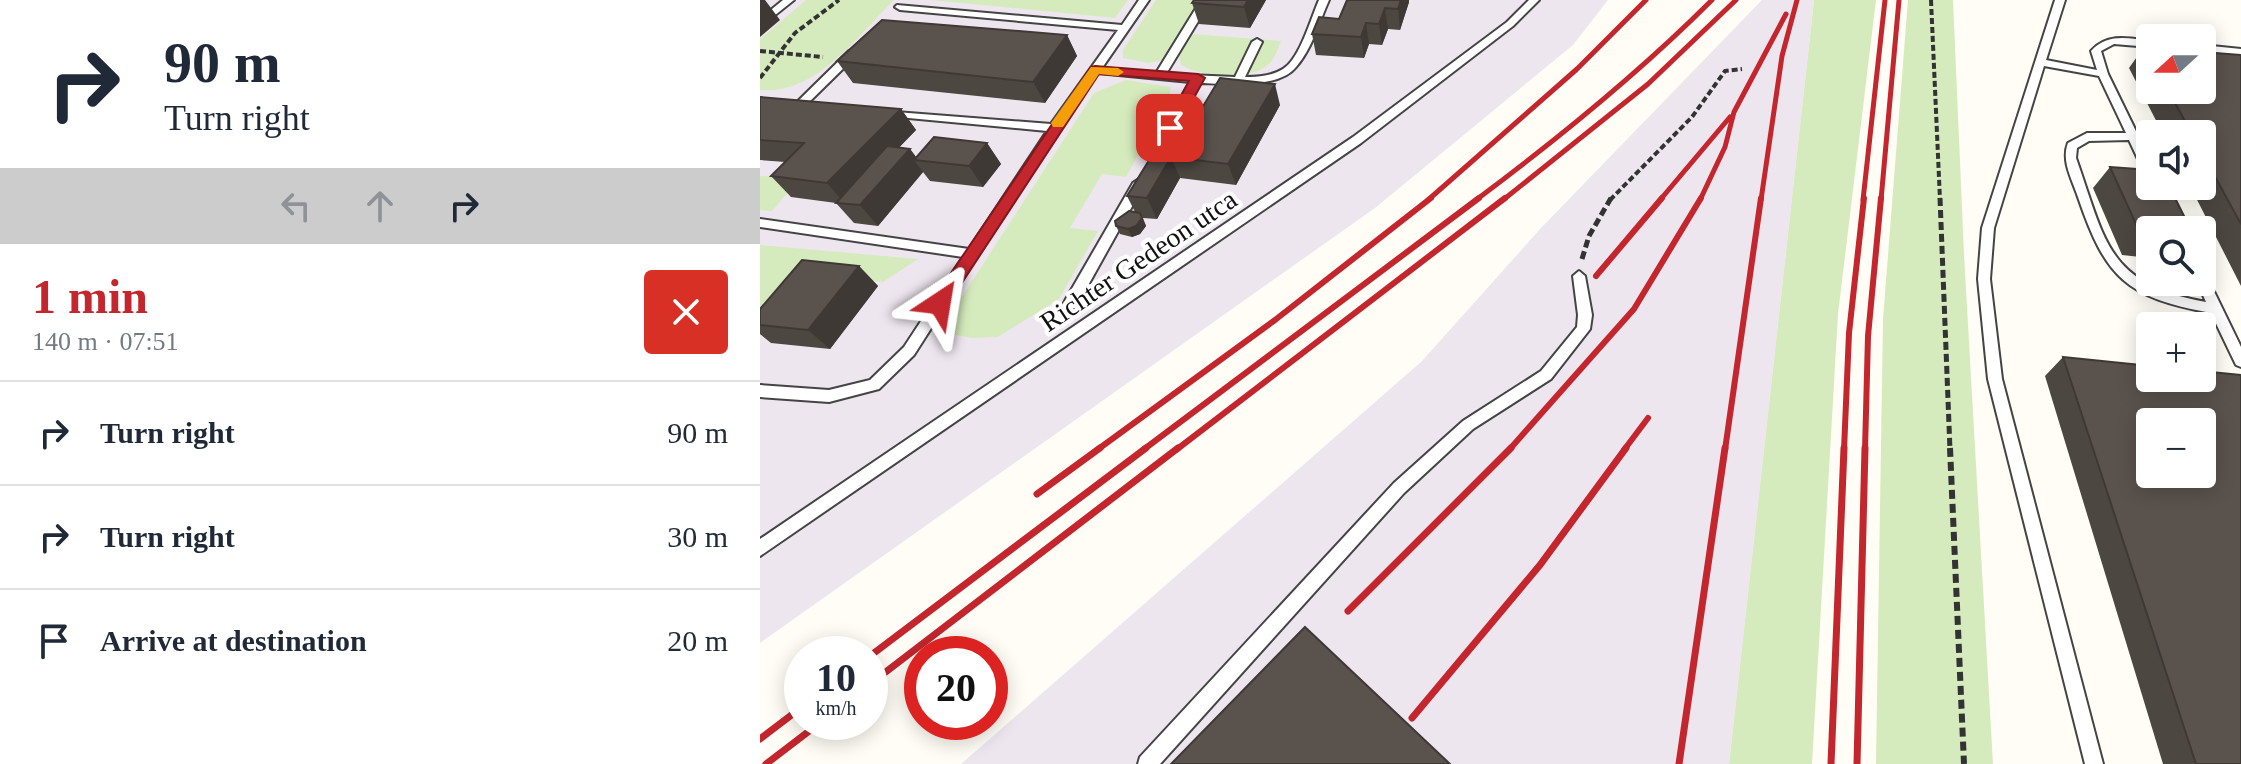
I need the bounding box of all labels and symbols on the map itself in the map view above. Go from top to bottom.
north arrow [2136,24,2216,104]
pin [1136,94,1204,162]
street label: Richter Gedeon utca [1034,183,1243,338]
position arrow [898,261,982,345]
speed limit sign: 20 [904,636,1008,740]

